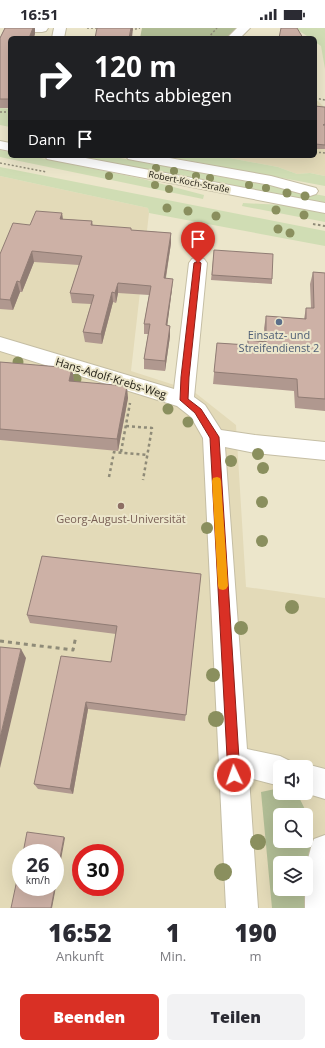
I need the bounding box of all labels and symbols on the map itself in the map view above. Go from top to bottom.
street label: Robert-Koch-Straße [147,167,231,196]
pin [181,222,215,263]
marker: Einsatz- und Streifendienst 2 [274,317,284,327]
place label: Einsatz- und Streifendienst 2 [239,327,319,355]
street label: Hans-Adolf-Krebs-Weg [54,353,168,402]
marker: Georg-August-Universität [116,501,126,511]
place label: Georg-August-Universität [56,511,186,526]
position arrow [213,754,255,796]
speed limit sign: 30 [72,844,124,896]

